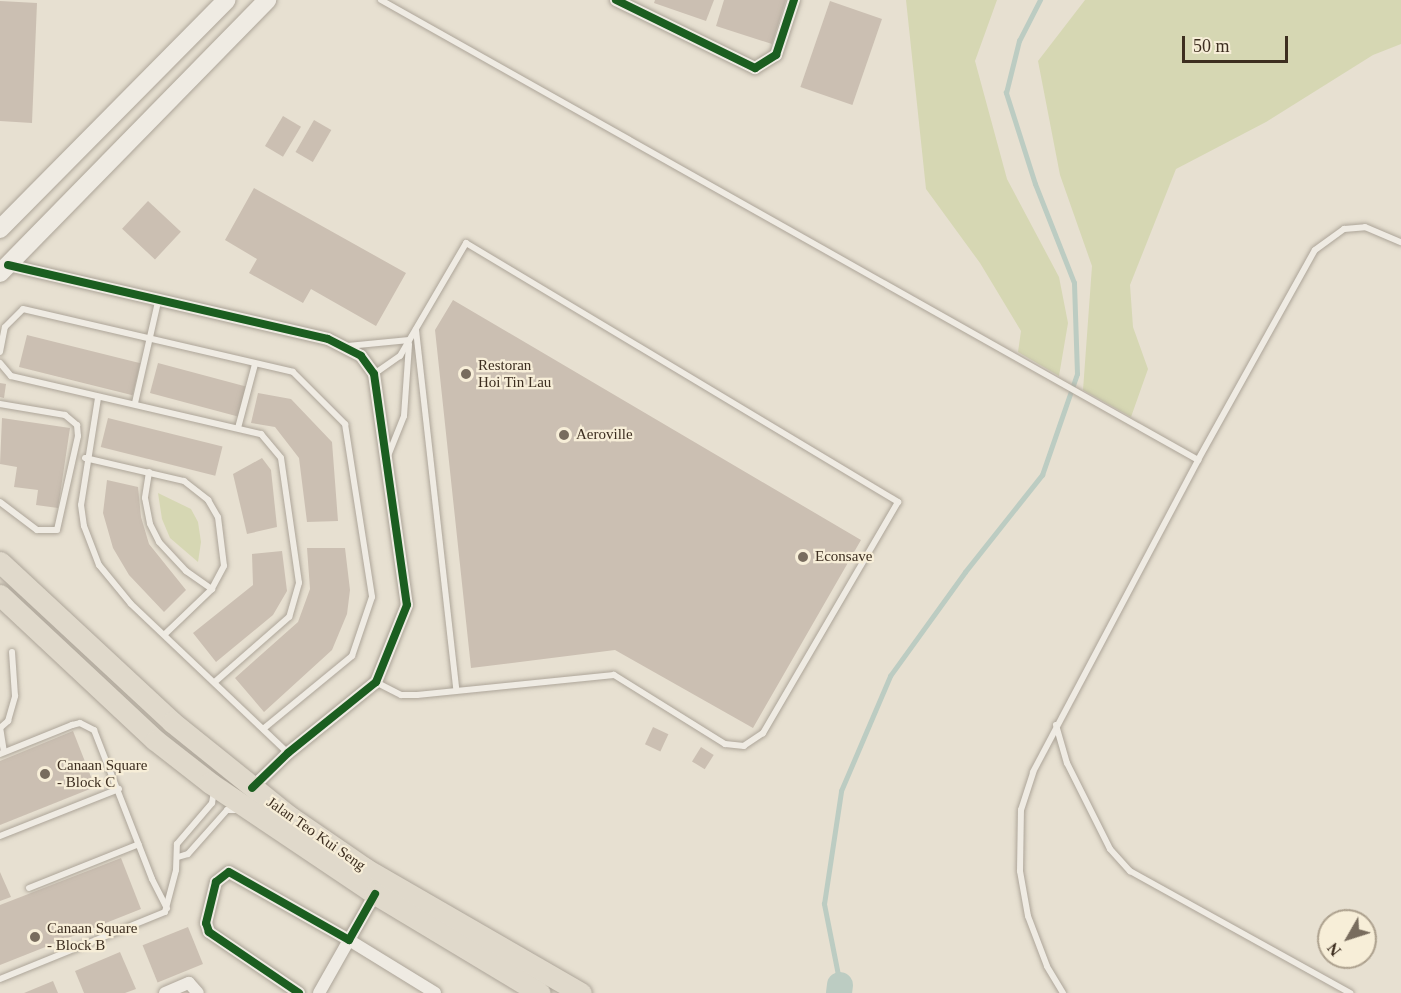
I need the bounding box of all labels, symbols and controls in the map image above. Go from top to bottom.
scale bar [1185,24,1292,62]
text: 50 m [1193,36,1230,56]
place label: Restoran Hoi Tin Lau [478,356,552,391]
marker: Restoran Hoi Tin Lau [459,367,473,381]
place label: Aeroville [576,426,633,444]
marker: Aeroville [557,428,571,442]
place label: Econsave [815,548,872,566]
marker: Econsave [796,550,810,564]
place label: Canaan Square - Block C [57,756,147,791]
marker: Canaan Square - Block C [38,767,52,781]
street label: Jalan Teo Kui Seng [263,793,369,875]
north arrow [1317,909,1377,969]
place label: Canaan Square - Block B [47,919,137,954]
marker: Canaan Square - Block B [28,930,42,944]
text: N [1324,940,1344,959]

